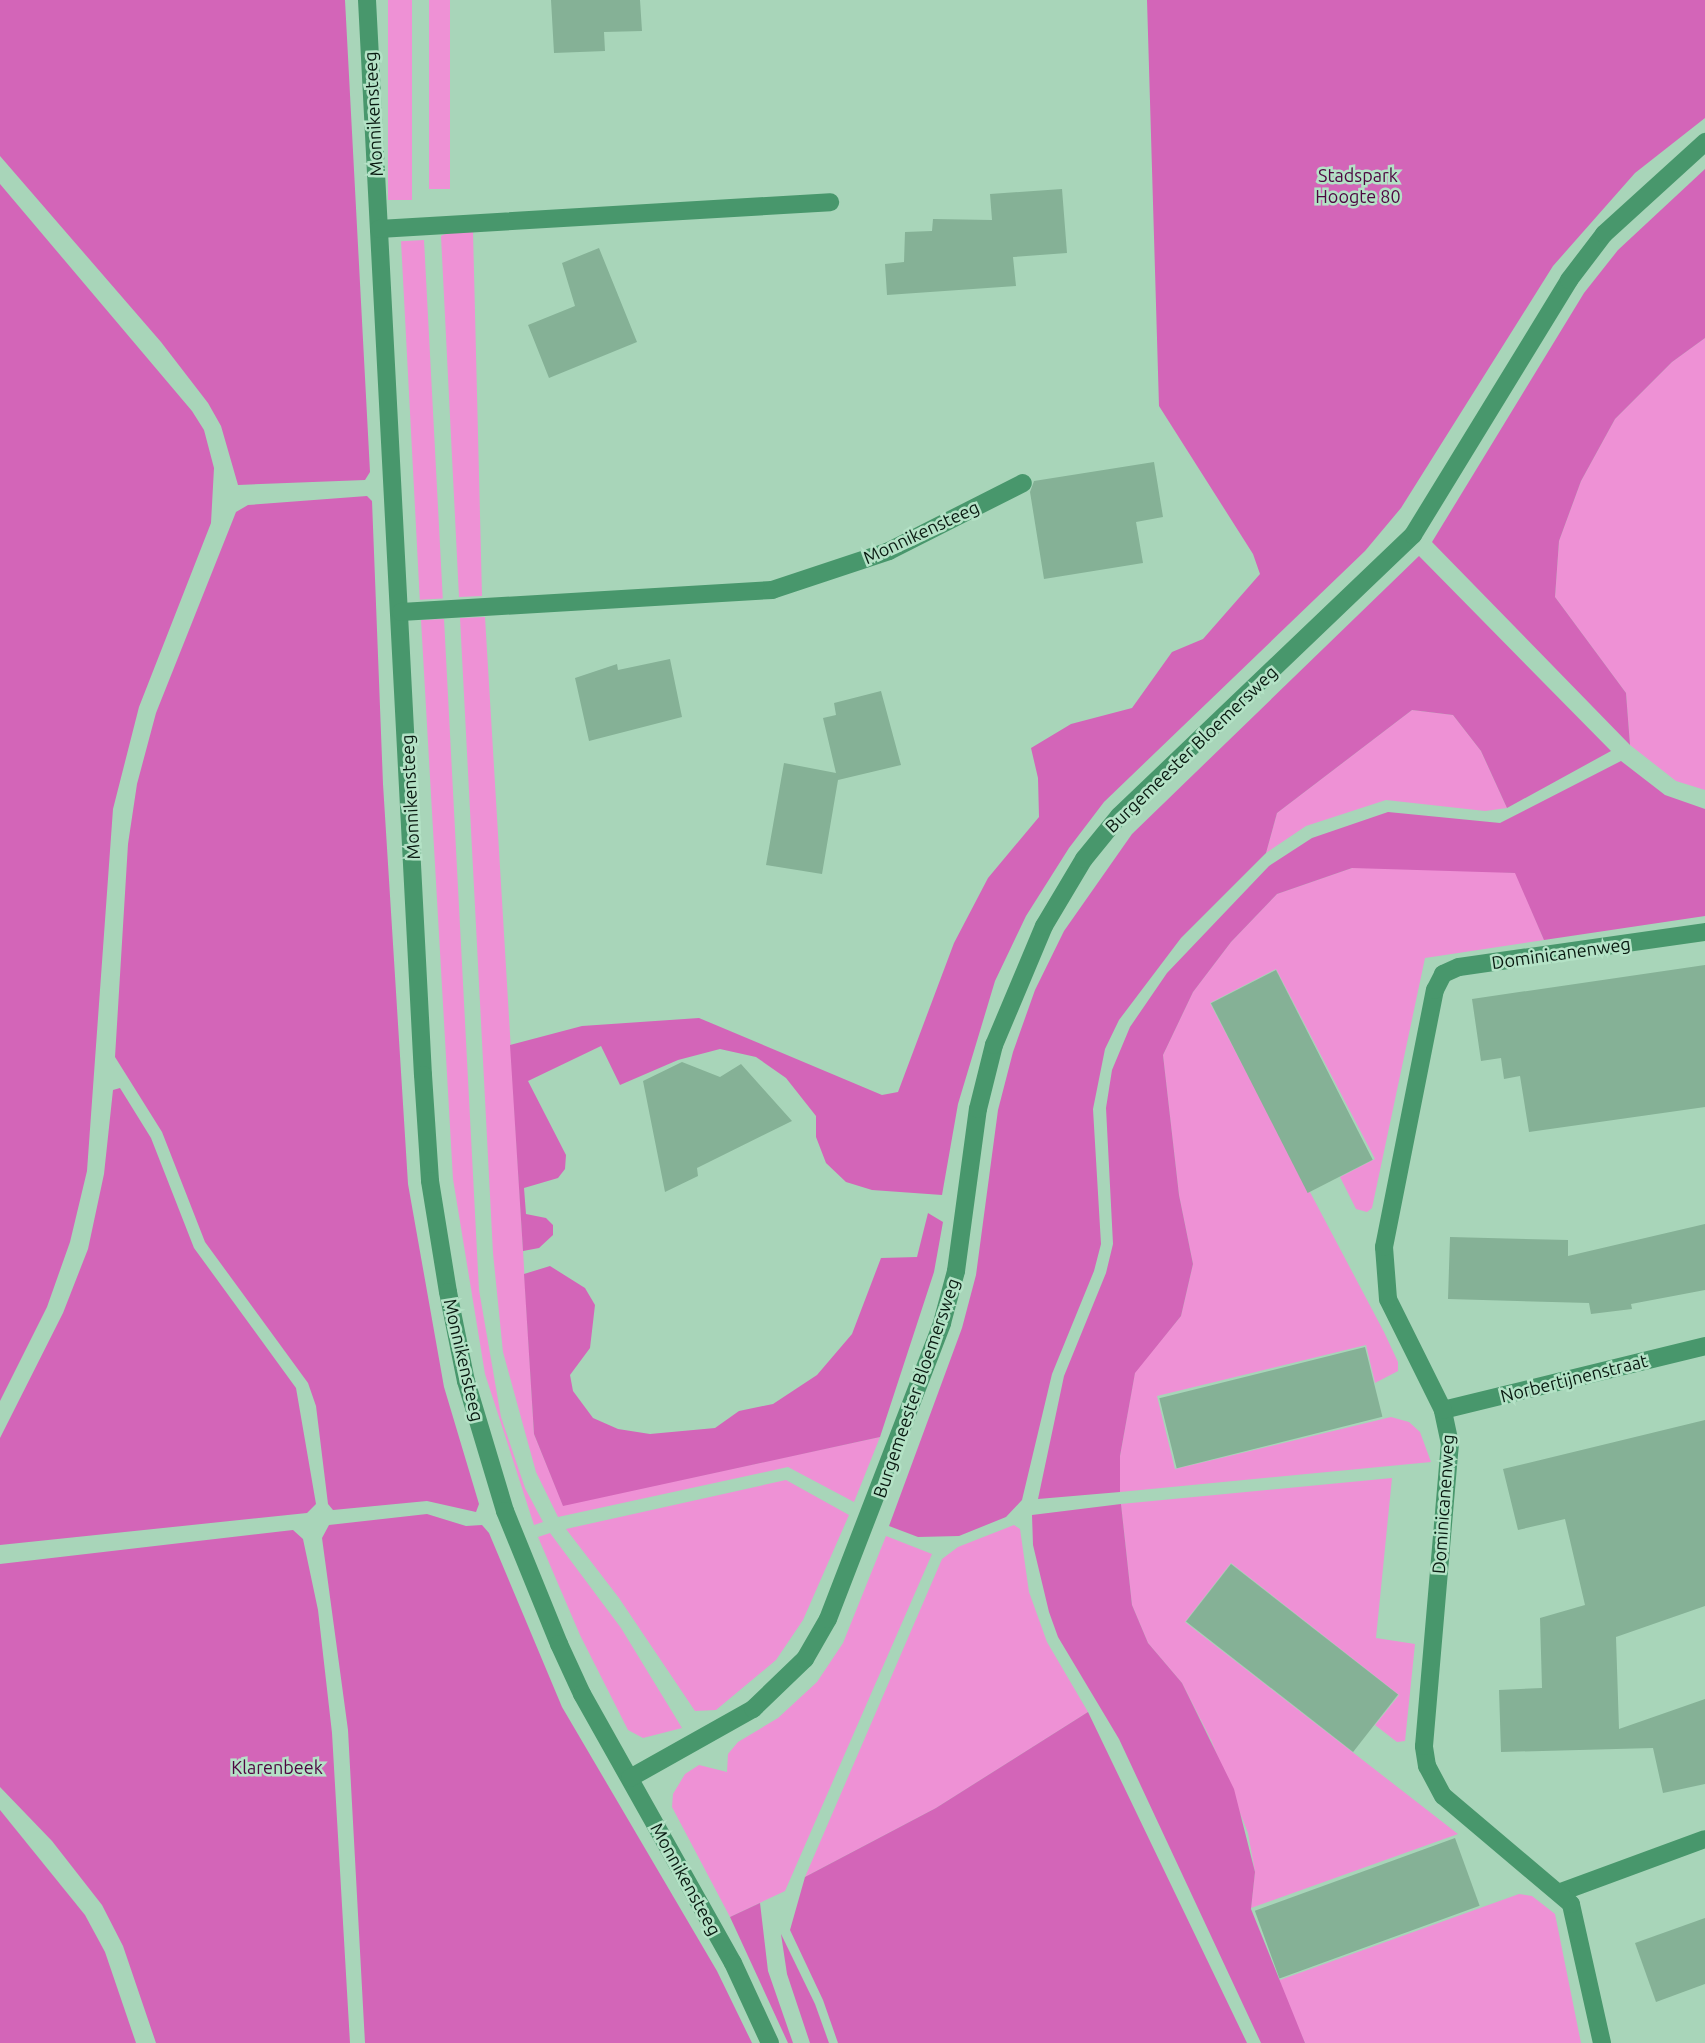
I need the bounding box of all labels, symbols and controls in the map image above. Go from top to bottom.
street label: Monnikensteeg [359,51,387,177]
park label: Stadspark Hoogte 80 [1315,165,1401,208]
street label: Monnikensteeg [860,496,982,568]
street label: Burgemeester Bloemersweg [1100,661,1282,837]
street label: Monnikensteeg [396,734,424,860]
street label: Dominicanenweg [1490,933,1632,973]
street label: Burgemeester Bloemersweg [868,1275,964,1501]
street label: Monnikensteeg [439,1297,489,1423]
street label: Norbertijnenstraat [1498,1349,1650,1407]
street label: Dominicanenweg [1427,1433,1459,1575]
park label: Klarenbeek [231,1756,323,1778]
street label: Monnikensteeg [646,1819,726,1939]

